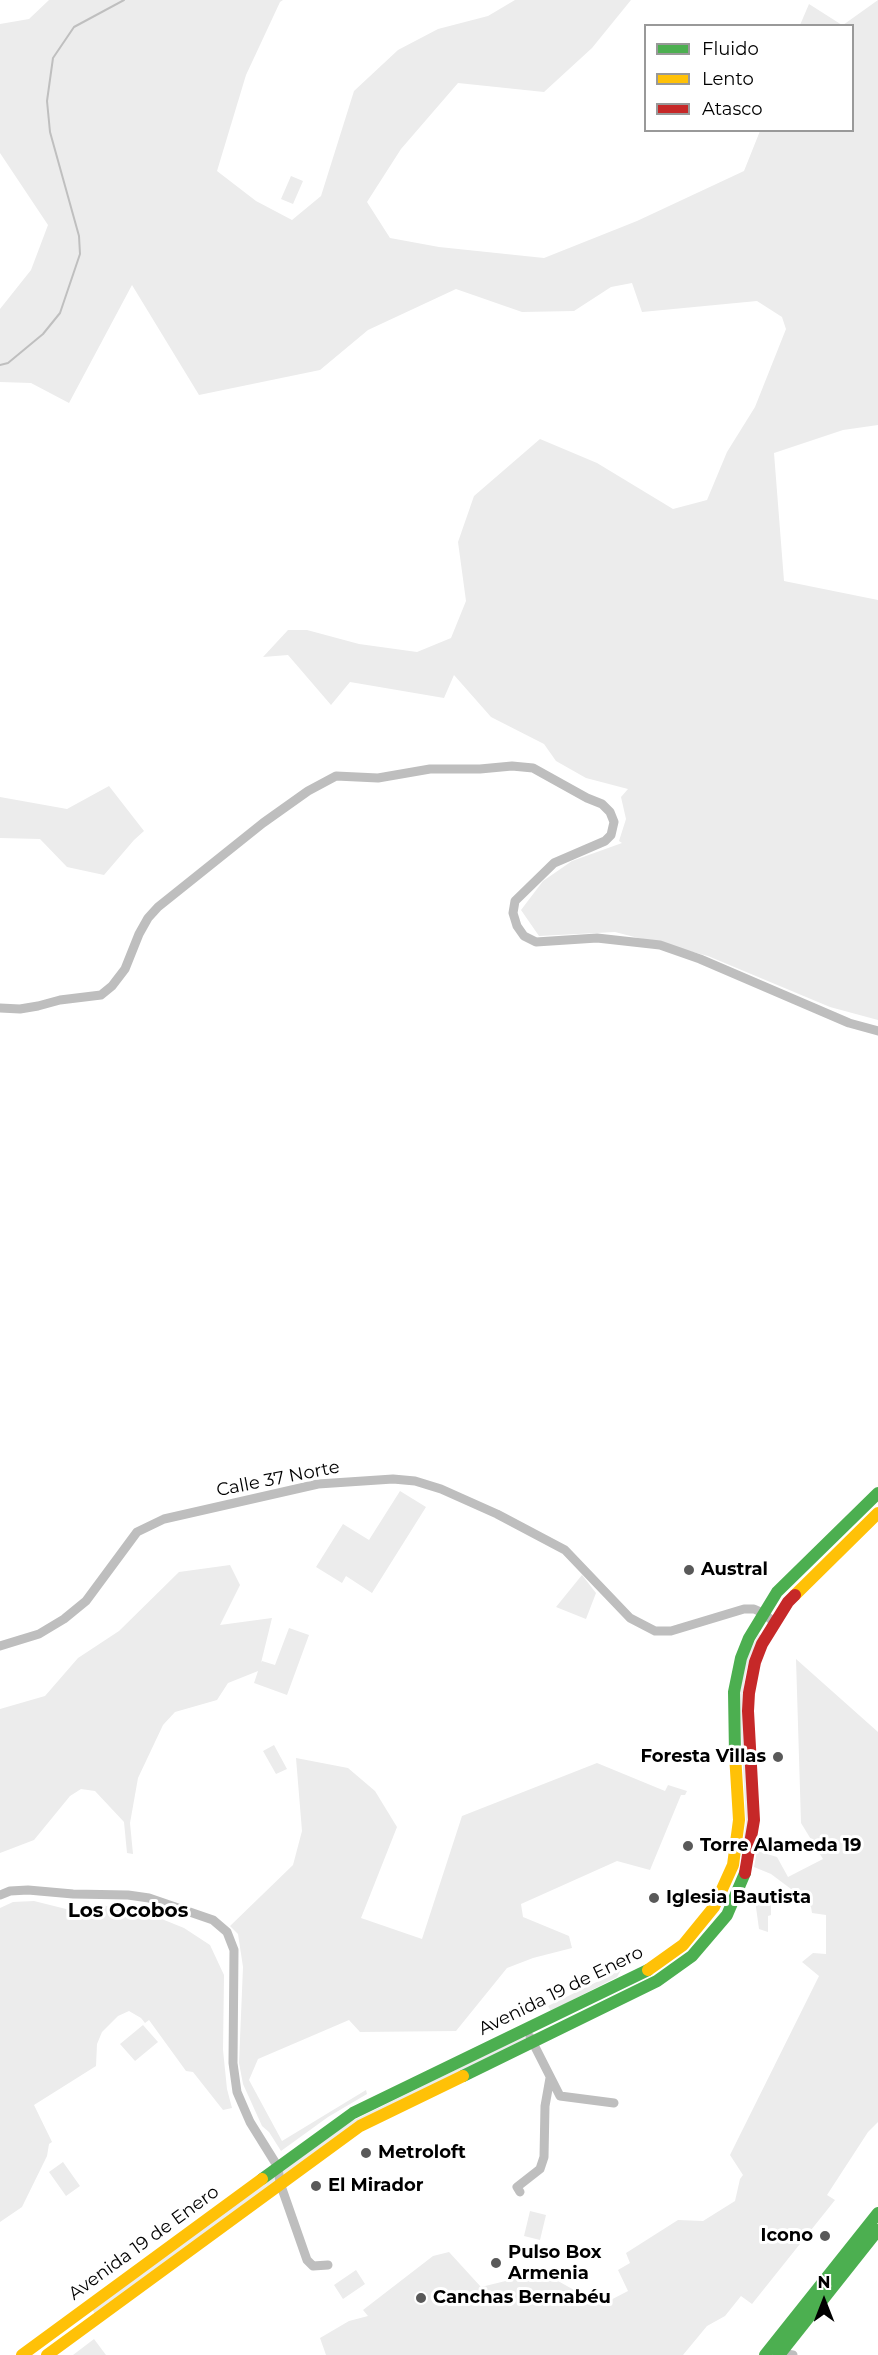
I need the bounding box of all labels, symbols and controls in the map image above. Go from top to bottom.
legend [644,24,854,132]
text: Fluido [702,38,759,60]
text: Lento [702,68,754,90]
text: Atasco [702,98,762,120]
street label: Calle 37 Norte [215,1456,341,1502]
place label: Austral [701,1559,768,1581]
marker: Austral [682,1563,696,1577]
place label: Foresta Villas [640,1746,766,1768]
marker: Foresta Villas [771,1750,785,1764]
place label: Torre Alameda 19 [700,1835,861,1857]
marker: Torre Alameda 19 [681,1839,695,1853]
place label: Iglesia Bautista [666,1887,811,1909]
marker: Iglesia Bautista [647,1891,661,1905]
district label: Los Ocobos [68,1899,188,1923]
street label: Avenida 19 de Enero [475,1942,647,2040]
place label: Metroloft [378,2142,466,2164]
marker: Metroloft [359,2146,373,2160]
place label: El Mirador [328,2175,423,2197]
marker: El Mirador [309,2179,323,2193]
street label: Avenida 19 de Enero [65,2181,223,2305]
place label: Icono [760,2225,813,2247]
marker: Icono [818,2229,832,2243]
place label: Pulso Box Armenia [508,2242,601,2284]
marker: Pulso Box Armenia [489,2256,503,2270]
north arrow [794,2271,854,2331]
text: N [818,2273,830,2292]
place label: Canchas Bernabéu [433,2287,611,2309]
marker: Canchas Bernabéu [414,2291,428,2305]

